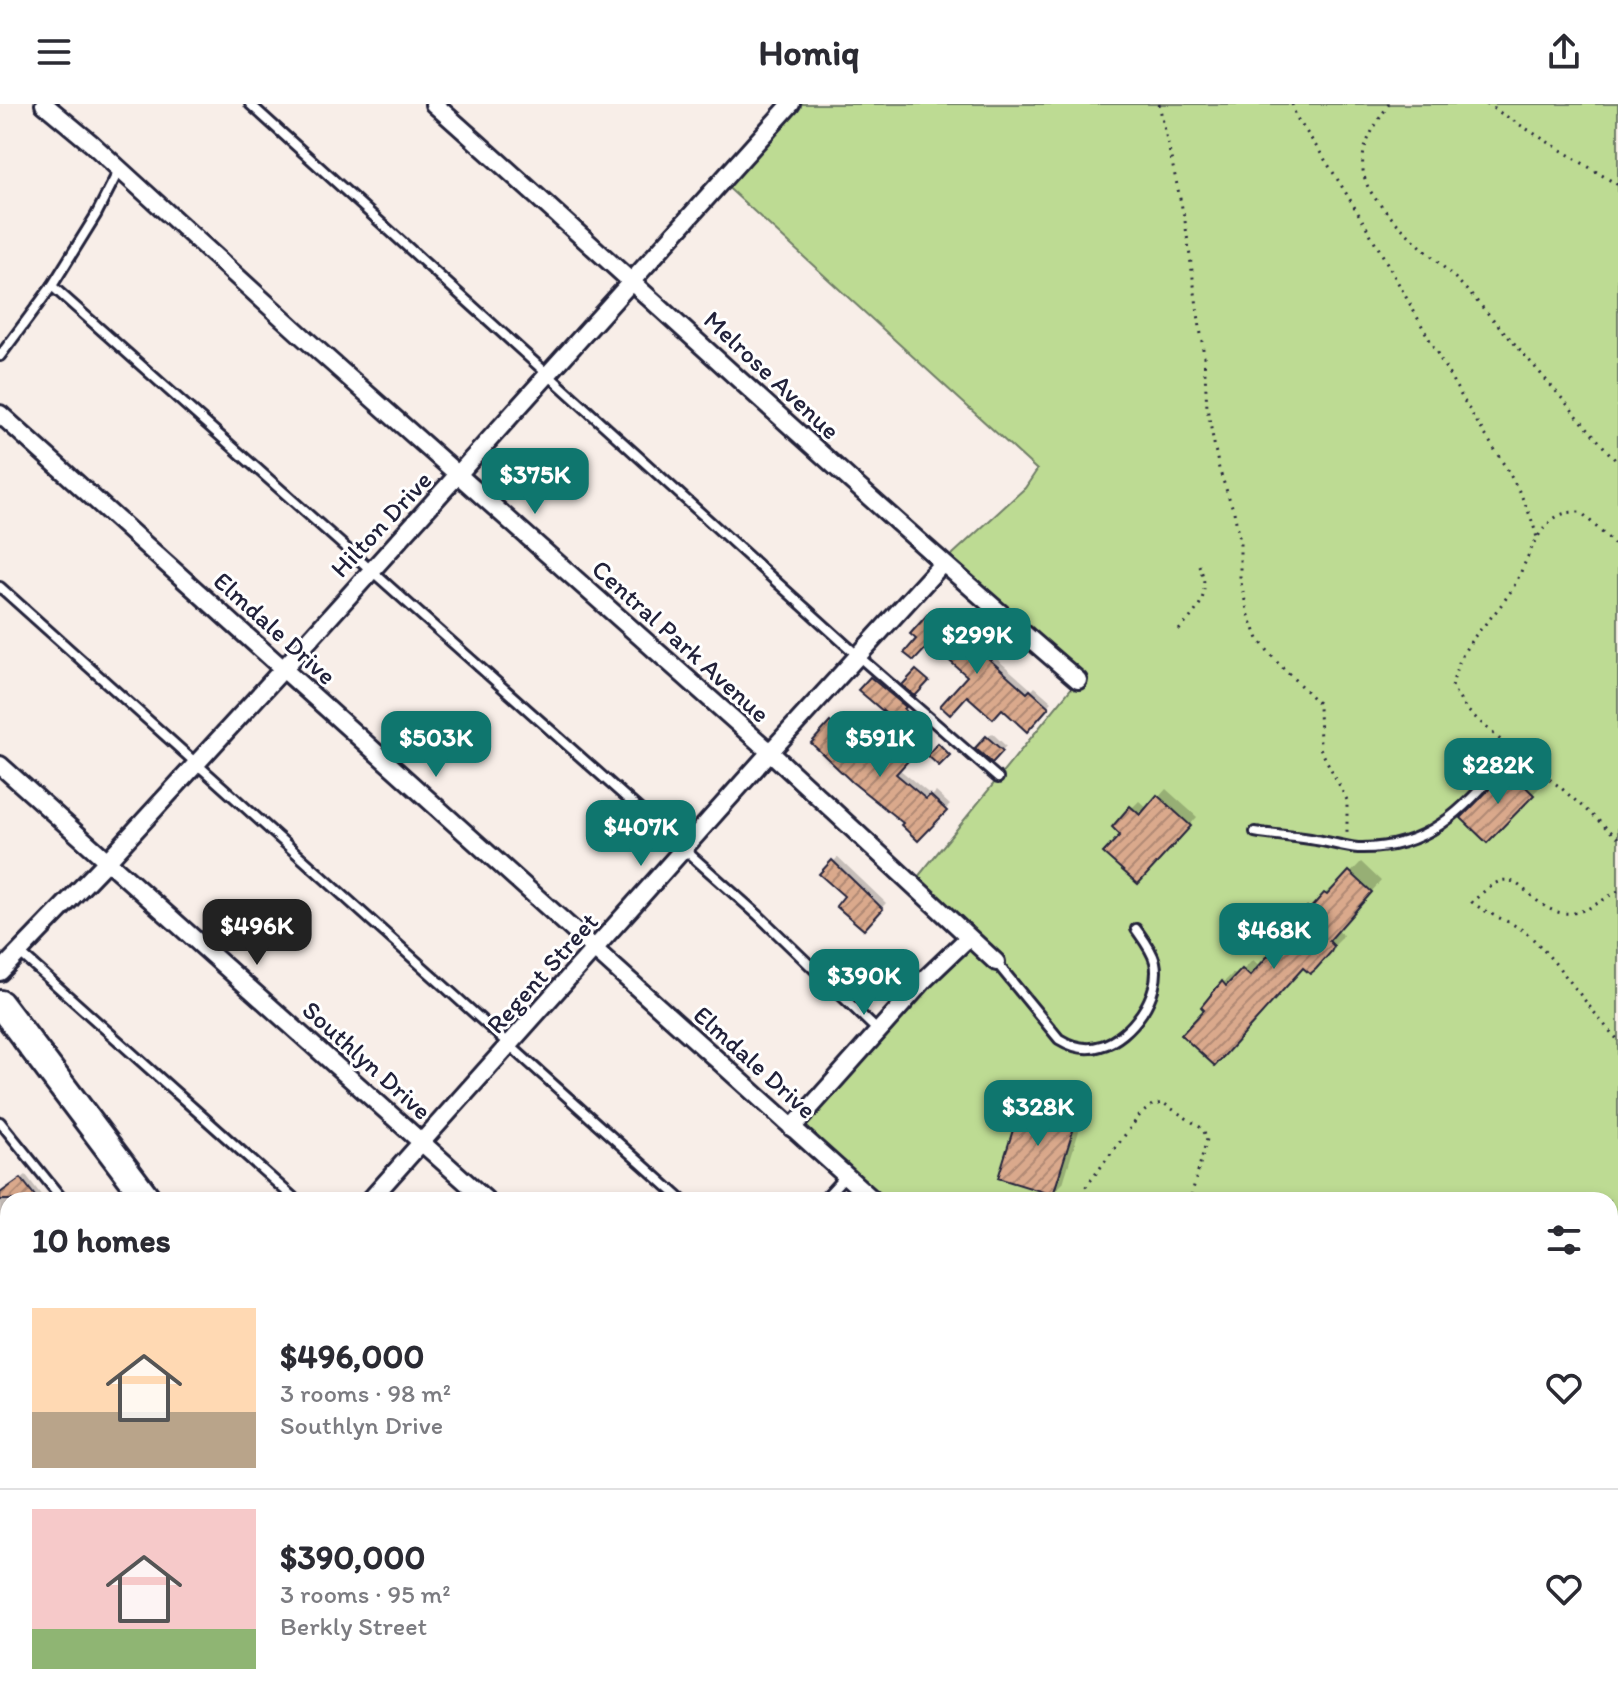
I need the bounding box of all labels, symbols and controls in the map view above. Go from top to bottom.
icon: menu [32,30,76,74]
icon: share [1542,30,1586,74]
text: Homiq [758,31,860,74]
street label: Melrose Avenue [697,304,847,446]
pin: $375K [479,448,591,516]
text: $375K [500,458,570,490]
street label: Hilton Drive [324,464,438,584]
street label: Central Park Avenue [585,553,777,729]
street label: Elmdale Drive [207,565,343,691]
pin: $299K [921,608,1033,676]
text: $299K [942,618,1012,650]
pin: $503K [380,711,492,779]
pin: $591K [824,711,936,779]
text: $503K [399,721,473,753]
text: $591K [845,721,915,753]
pin: $282K [1442,738,1554,806]
text: $282K [1462,748,1534,780]
pin: $407K [585,800,697,868]
text: $407K [604,810,678,842]
pin: $496K [201,899,313,967]
pin: $468K [1218,903,1330,971]
street label: Regent Street [479,906,605,1040]
text: $496K [221,909,293,941]
text: $468K [1237,913,1311,945]
pin: $390K [808,949,920,1017]
text: $390K [827,959,901,991]
street label: Southlyn Drive [296,994,438,1126]
street label: Elmdale Drive [687,999,823,1125]
pin: $328K [982,1080,1094,1148]
text: $328K [1002,1090,1074,1122]
icon: filters [1542,1218,1586,1262]
text: 10 homes [32,1220,171,1261]
text: $496,000 [280,1336,424,1377]
icon: home [96,1340,192,1436]
icon: heart [1542,1366,1586,1410]
text: 3 rooms · 98 m² [280,1377,451,1409]
text: Southlyn Drive [280,1409,443,1441]
text: $390,000 [280,1537,425,1578]
icon: home [96,1541,192,1637]
icon: heart [1542,1567,1586,1611]
text: 3 rooms · 95 m² [280,1578,451,1610]
text: Berkly Street [280,1610,427,1642]

